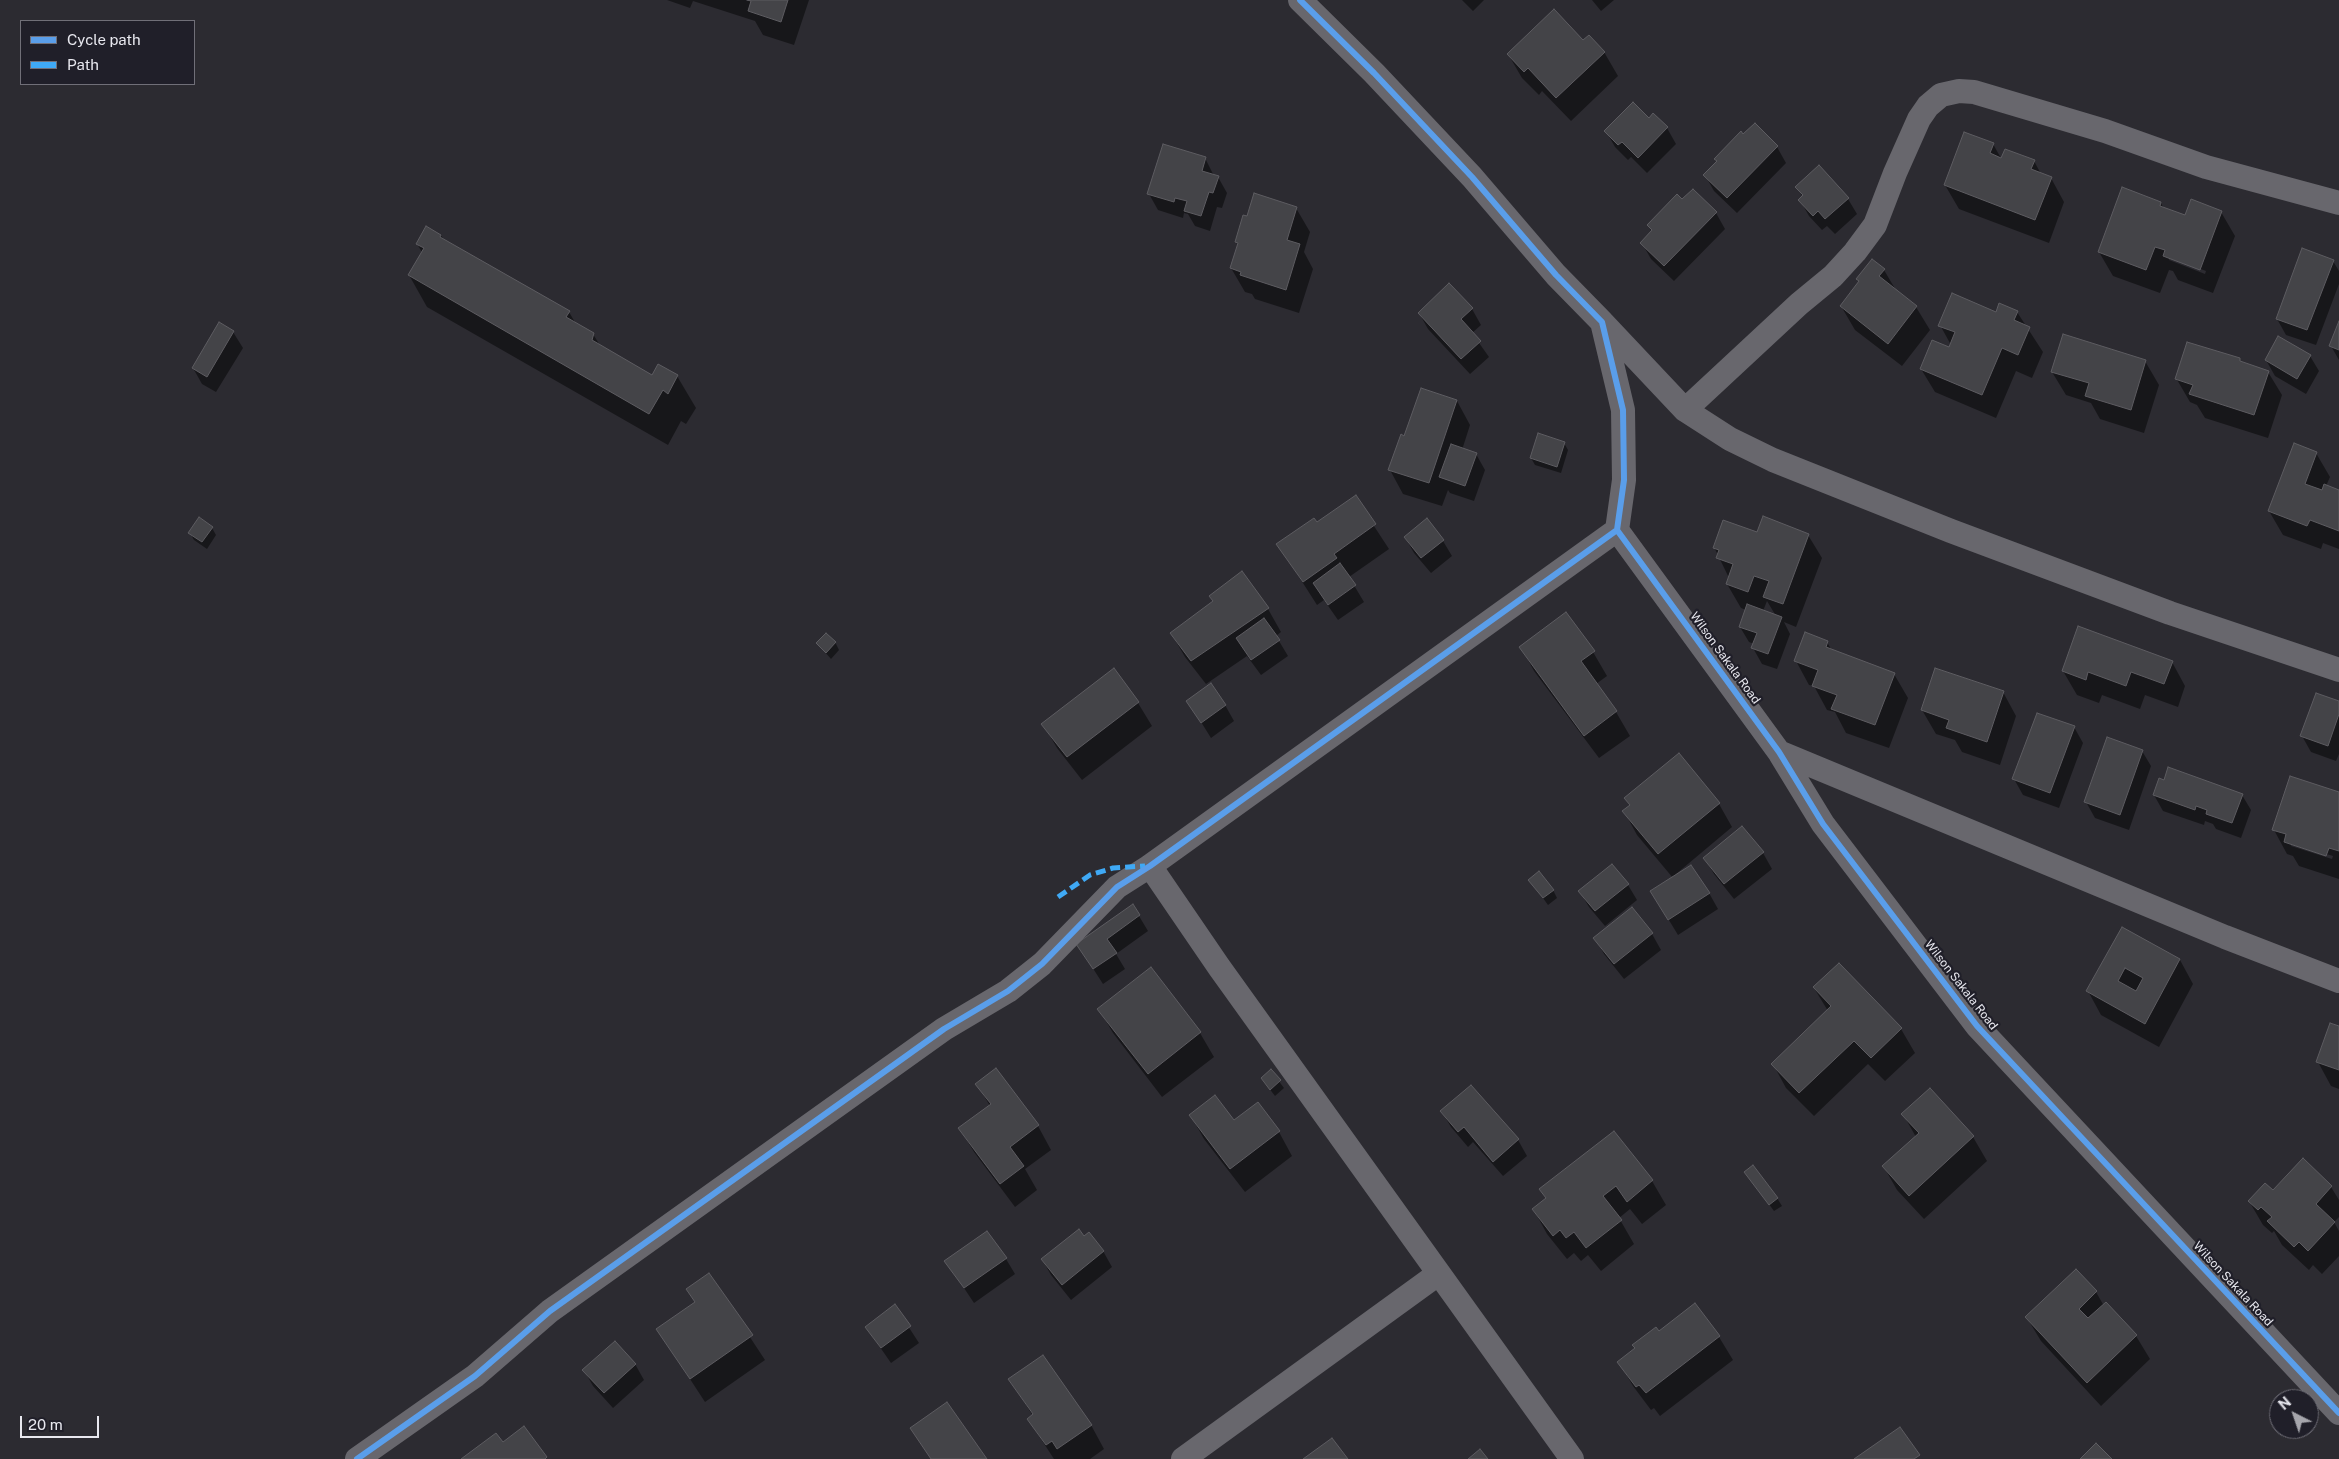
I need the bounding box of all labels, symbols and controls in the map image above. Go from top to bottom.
legend [20,20,195,85]
text: Cycle path [67,31,141,48]
text: Path [67,56,99,73]
street label: Wilson Sakala Road [1687,609,1763,707]
street label: Wilson Sakala Road [1921,937,2001,1033]
street label: Wilson Sakala Road [2190,1239,2276,1329]
north arrow [2269,1389,2319,1439]
text: N [2275,1394,2294,1413]
scale bar [22,1406,101,1438]
text: 20 m [28,1416,63,1433]

